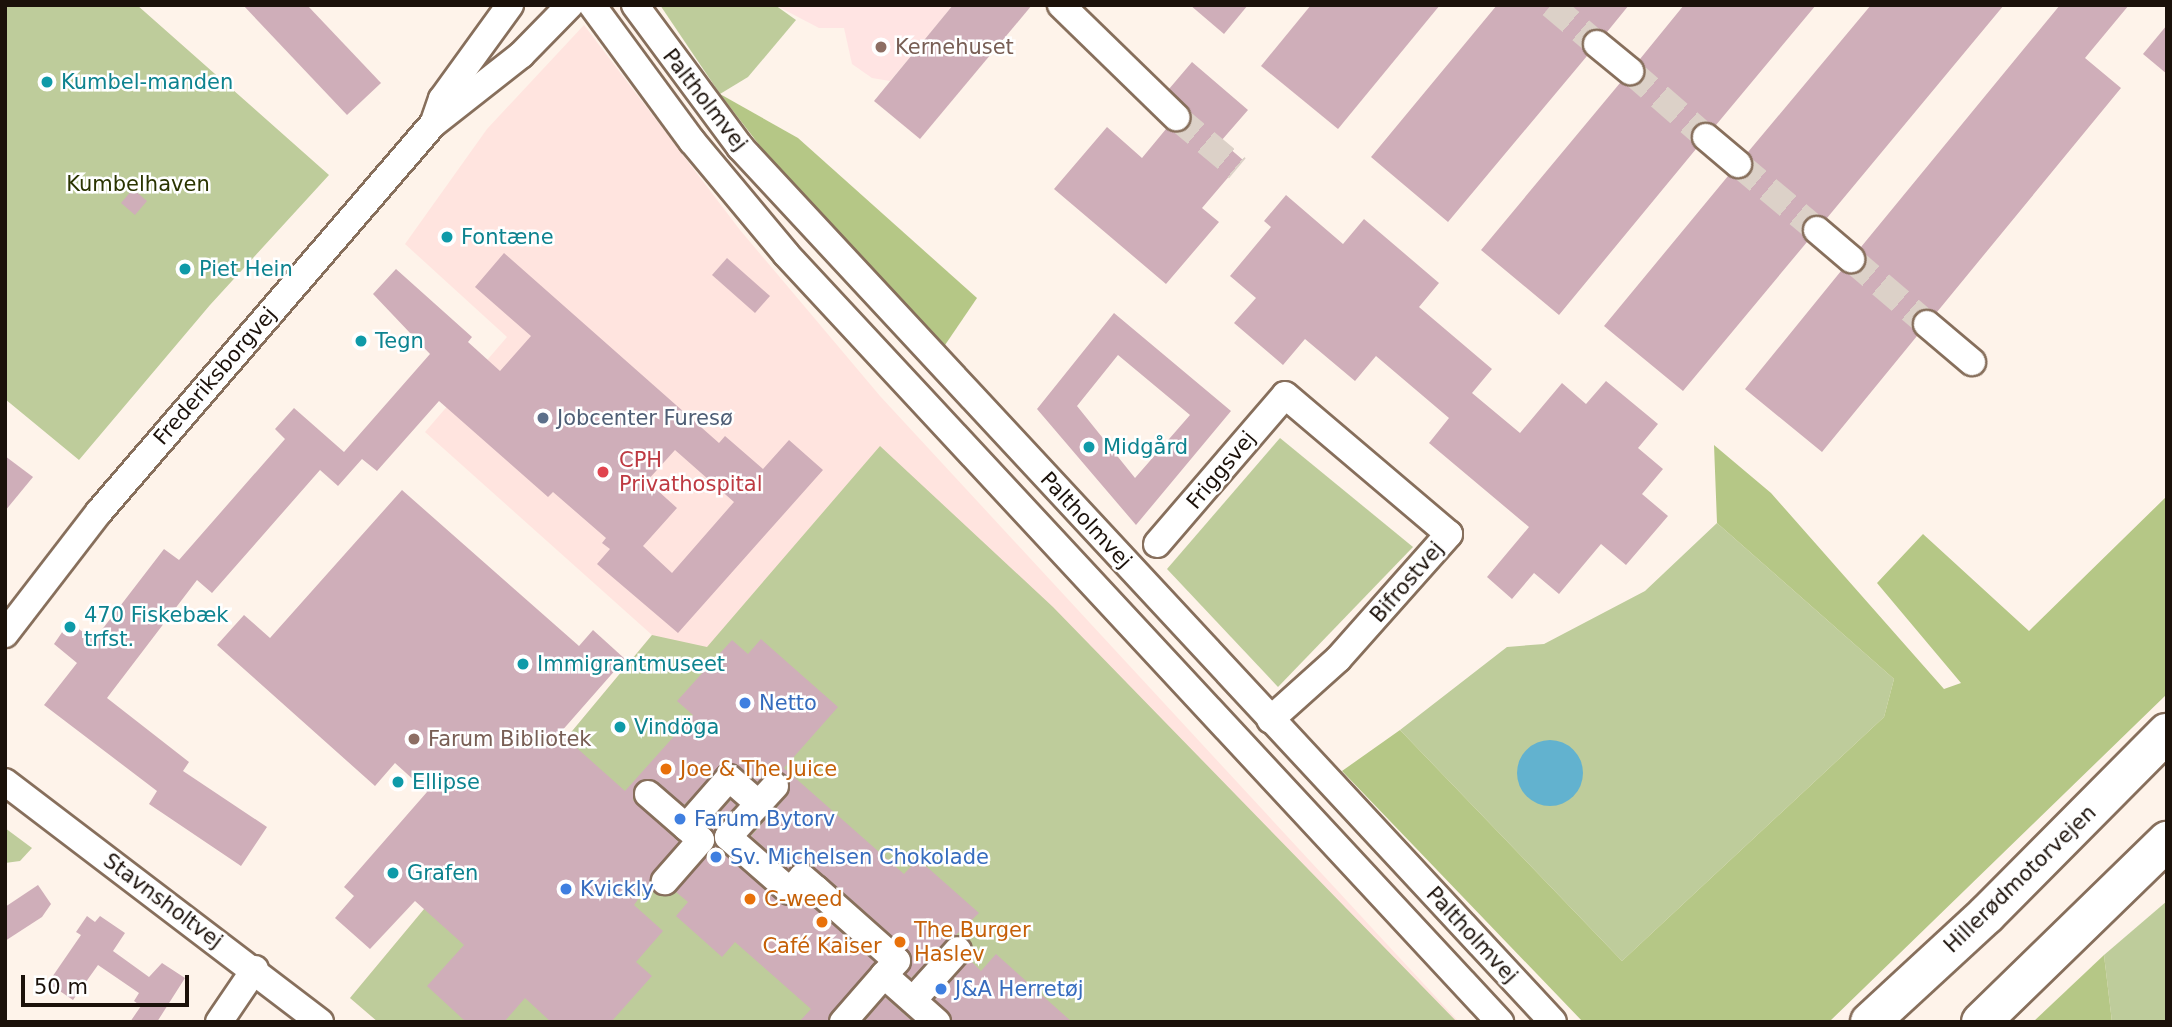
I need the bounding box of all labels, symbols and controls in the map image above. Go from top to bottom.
place label: Kernehuset [895,34,1014,60]
marker: Kernehuset [873,39,889,55]
street label: Paltholmvej [657,44,753,156]
place label: Kumbel-manden [61,69,233,95]
marker: Kumbel-manden [39,74,55,90]
park label: Kumbelhaven [66,171,210,197]
place label: Fontæne [461,224,554,250]
marker: Fontæne [439,229,455,245]
place label: Piet Hein [199,256,293,282]
marker: Piet Hein [177,261,193,277]
street label: Frederiksborgvej [148,302,282,450]
place label: Tegn [375,328,424,354]
marker: Tegn [353,333,369,349]
place label: Jobcenter Furesø [557,405,733,431]
marker: Jobcenter Furesø [535,410,551,426]
street label: Friggsvej [1181,426,1261,514]
place label: Midgård [1103,434,1188,460]
marker: Midgård [1081,439,1097,455]
place label: CPH Privathospital [619,447,762,497]
marker: CPH Privathospital [593,462,613,482]
street label: Paltholmvej [1035,467,1137,573]
street label: Bifrostvej [1365,536,1449,628]
place label: 470 Fiskebæk trfst. [84,602,229,652]
marker: 470 Fiskebæk trfst. [62,619,78,635]
place label: Immigrantmuseet [537,651,725,677]
marker: Immigrantmuseet [515,656,531,672]
place label: Netto [759,690,817,716]
marker: Netto [737,695,753,711]
place label: Vindöga [634,714,719,740]
marker: Vindöga [612,719,628,735]
place label: Farum Bibliotek [428,726,591,752]
marker: Farum Bibliotek [406,731,422,747]
place label: Joe & The Juice [680,756,837,782]
marker: Joe & The Juice [658,761,674,777]
place label: Ellipse [412,769,480,795]
marker: Ellipse [390,774,406,790]
street label: Hillerødmotorvejen [1939,800,2101,958]
place label: Farum Bytorv [694,806,835,832]
marker: Farum Bytorv [672,811,688,827]
place label: Sv. Michelsen Chokolade [730,844,989,870]
street label: Stavnsholtvej [99,848,227,954]
marker: Sv. Michelsen Chokolade [708,849,724,865]
place label: Grafen [407,860,478,886]
marker: Grafen [385,865,401,881]
place label: Kvickly [580,876,654,902]
marker: Kvickly [558,881,574,897]
street label: Paltholmvej [1421,882,1523,988]
place label: C-weed [764,886,843,912]
marker: C-weed [742,891,758,907]
marker: Café Kaiser [814,914,830,930]
place label: The Burger Haslev [914,917,1031,967]
place label: Café Kaiser [762,933,882,959]
marker: The Burger Haslev [892,934,908,950]
scale bar [24,960,192,1004]
text: 50 m [34,975,88,999]
place label: J&A Herretøj [955,976,1084,1002]
marker: J&A Herretøj [933,981,949,997]

